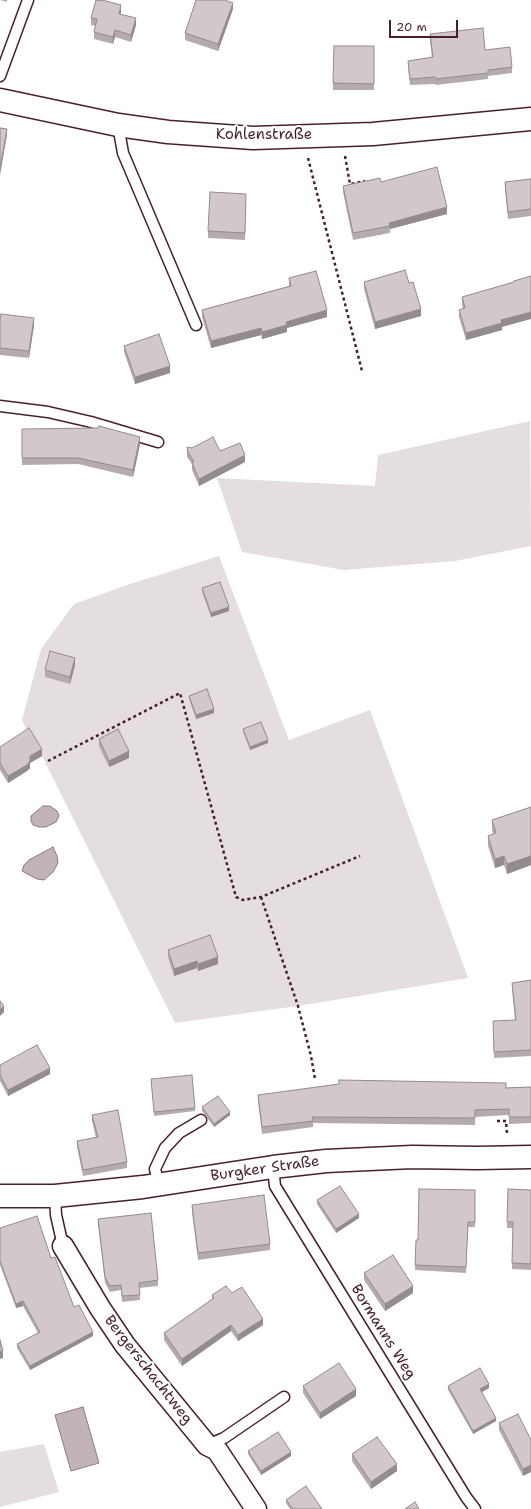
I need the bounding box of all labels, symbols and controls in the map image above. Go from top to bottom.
scale bar [391,12,460,38]
text: 20 m [396,19,427,35]
street label: Kohlenstraße [216,126,312,144]
street label: Burgker Straße [209,1152,321,1186]
street label: Bormanns Weg [347,1281,419,1383]
street label: Bergerschachtweg [100,1312,196,1428]

